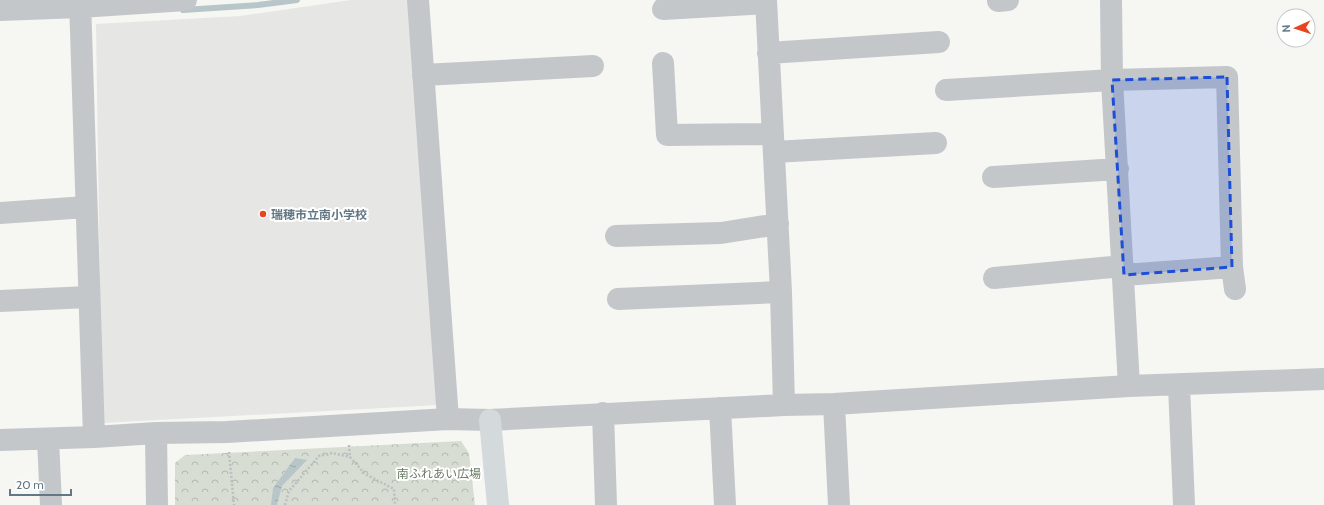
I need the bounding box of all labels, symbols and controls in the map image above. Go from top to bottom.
north arrow [1276,8,1316,48]
text: N [1279,24,1293,33]
place label: 瑞穂市立南小学校 [271,207,367,222]
marker: 瑞穂市立南小学校 [258,209,268,219]
park label: 南ふれあい広場 [397,466,481,481]
scale bar [10,471,71,497]
text: 20 m [16,477,44,492]

